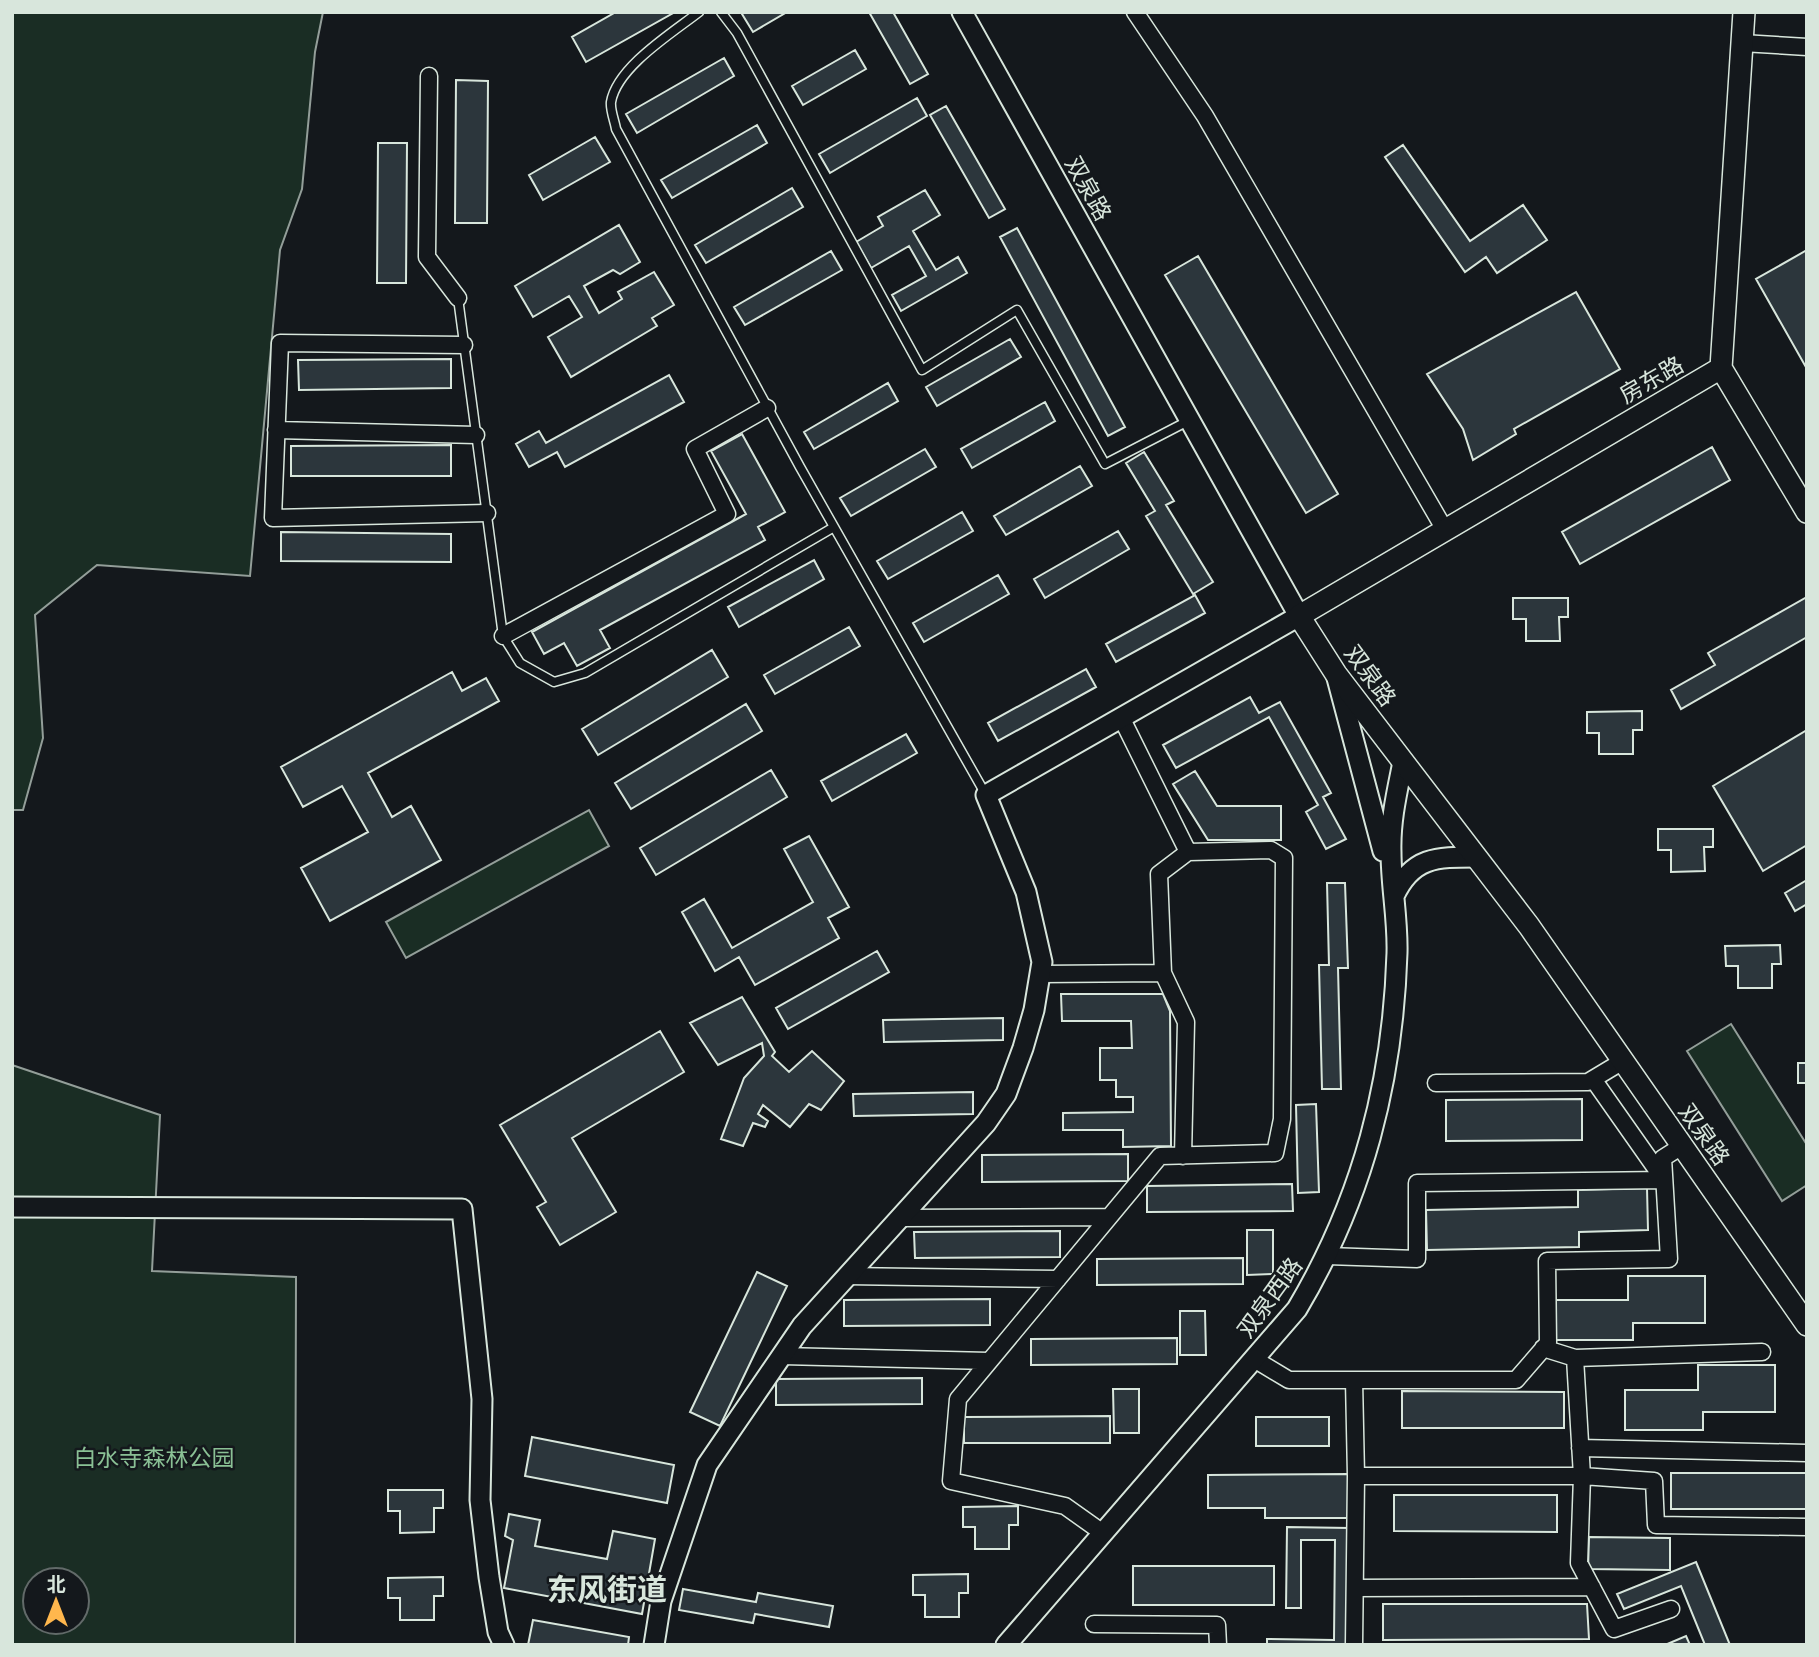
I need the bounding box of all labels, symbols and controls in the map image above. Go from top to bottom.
street label: 双泉路 [1060,151,1118,225]
street label: 房东路 [1614,350,1688,408]
street label: 双泉路 [1339,639,1403,711]
street label: 双泉路 [1674,1098,1736,1170]
street label: 双泉西路 [1231,1252,1307,1342]
park label: 白水寺森林公园 [74,1443,235,1471]
north arrow [21,1566,91,1636]
district label: 东风街道 [547,1570,667,1606]
text: 北 [46,1572,66,1595]

